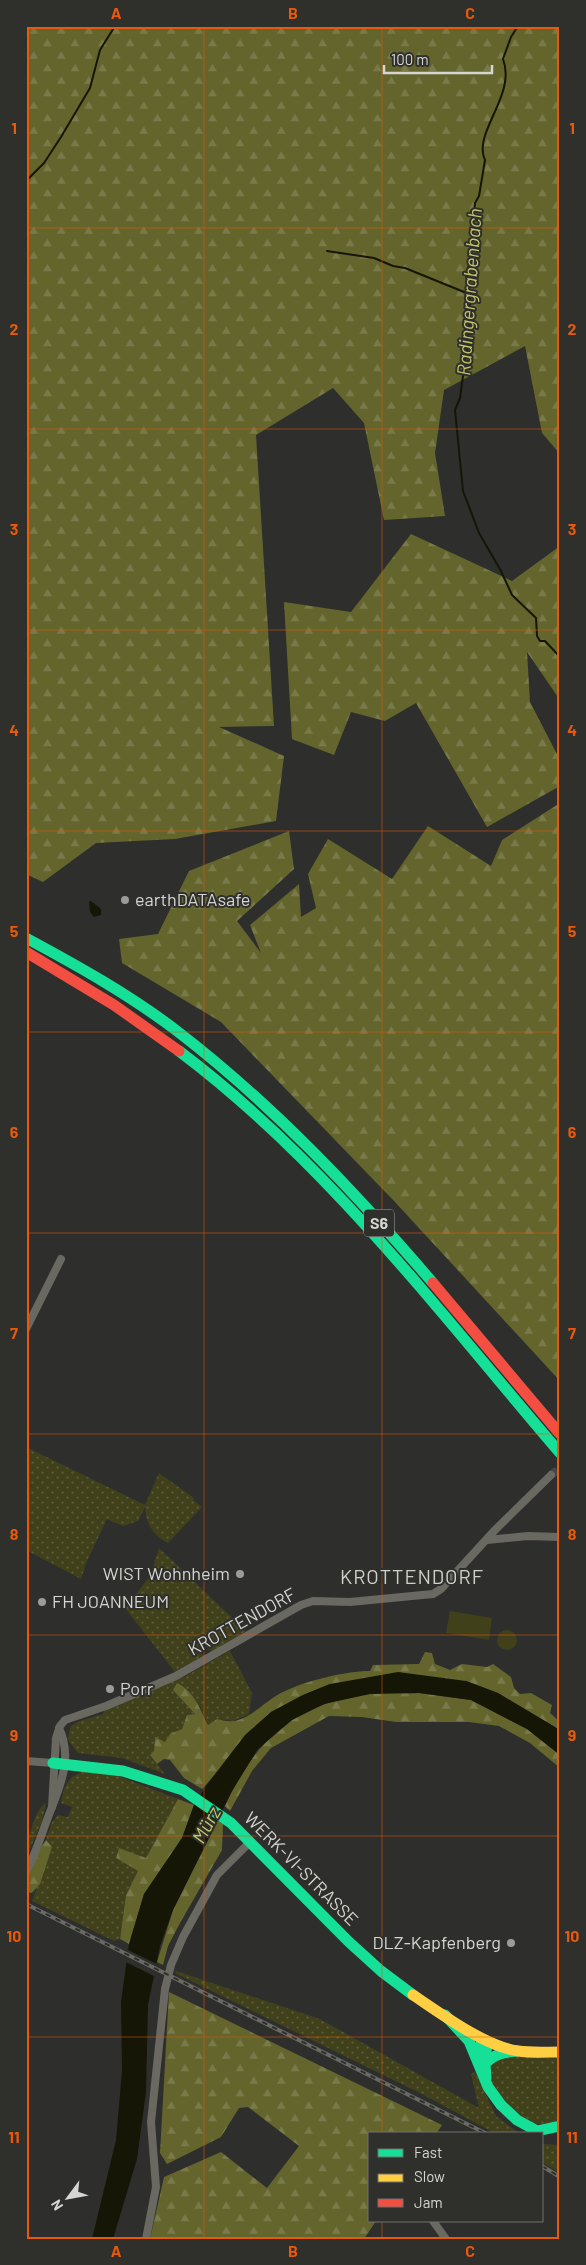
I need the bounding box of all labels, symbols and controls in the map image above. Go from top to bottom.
text: A [111,3,122,22]
text: B [288,3,298,22]
text: C [465,3,475,22]
scale bar [384,42,491,74]
text: 100 m [391,50,429,68]
text: 1 [11,118,17,137]
text: 1 [569,118,575,137]
water label: Radingergrabenbach [451,207,486,377]
text: 2 [10,319,19,338]
text: 2 [568,319,577,338]
text: 3 [10,519,18,538]
text: 3 [568,519,576,538]
text: 4 [9,720,19,739]
text: 4 [567,720,577,739]
place label: earthDATAsafe [135,888,250,910]
marker: earthDATAsafe [119,894,131,906]
text: 5 [10,921,19,940]
text: 5 [568,921,577,940]
text: 6 [10,1122,19,1141]
text: 6 [568,1122,577,1141]
road number: S6 [364,1210,394,1236]
text: 7 [10,1323,18,1342]
text: 7 [568,1323,576,1342]
text: 8 [10,1524,19,1543]
text: 8 [568,1524,577,1543]
place label: WIST Wohnheim [103,1562,230,1584]
district label: KROTTENDORF [340,1564,484,1588]
marker: WIST Wohnheim [234,1568,246,1580]
street label: KROTTENDORF [184,1582,299,1660]
place label: FH JOANNEUM [52,1590,169,1612]
marker: FH JOANNEUM [36,1596,48,1608]
place label: Porr [120,1677,154,1699]
marker: Porr [104,1683,116,1695]
text: 9 [10,1725,18,1744]
text: 9 [568,1725,576,1744]
water label: Mürz [186,1802,225,1847]
street label: WERK-VI-STRASSE [240,1807,363,1930]
text: 10 [7,1926,21,1945]
text: 10 [565,1926,579,1945]
place label: DLZ-Kapfenberg [372,1931,501,1953]
marker: DLZ-Kapfenberg [505,1937,517,1949]
text: 11 [8,2127,20,2146]
text: 11 [566,2127,578,2146]
legend [368,2132,544,2222]
text: Fast [414,2143,442,2161]
text: Slow [414,2167,445,2185]
north arrow [42,2172,92,2222]
text: Jam [414,2193,443,2211]
text: N [47,2197,66,2214]
text: A [111,2241,122,2260]
text: B [288,2241,298,2260]
text: C [465,2241,475,2260]

